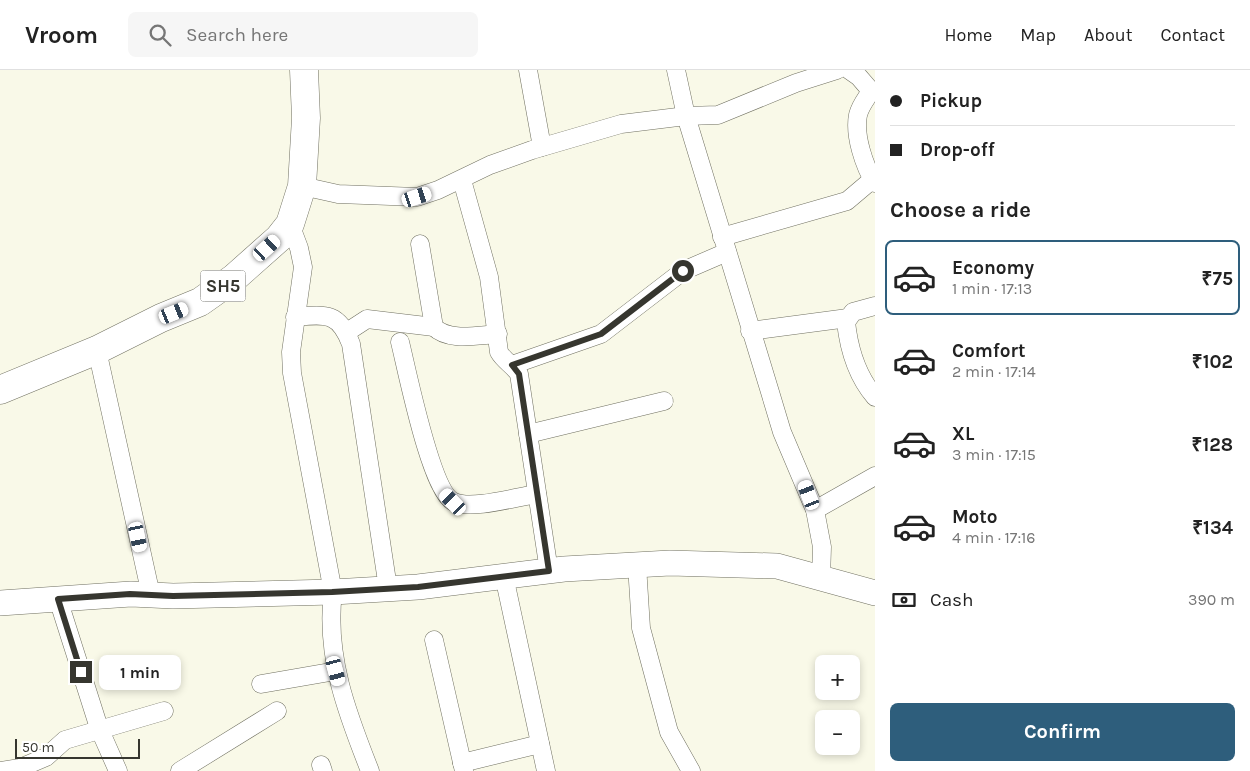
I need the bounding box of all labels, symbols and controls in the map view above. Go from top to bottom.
search box [128,12,478,57]
text: Vroom [25,21,98,49]
icon: search [146,21,174,49]
text: Search here [186,24,288,46]
text: Home [944,24,992,46]
text: Map [1020,24,1056,46]
text: About [1084,24,1133,46]
text: Contact [1161,24,1225,46]
text: Pickup [920,90,982,112]
text: Drop-off [920,139,995,161]
car [400,185,433,209]
text: Choose a ride [890,197,1031,223]
car [250,232,283,264]
icon: car [892,255,937,300]
text: Economy [952,257,1034,279]
route start [672,260,694,282]
text: ₹75 [1202,268,1233,290]
road number: SH5 [200,270,246,302]
text: 1 min · 17:13 [952,279,1032,298]
car [157,300,190,326]
icon: car [892,338,937,383]
text: Comfort [952,340,1026,362]
text: ₹102 [1192,351,1233,373]
text: 2 min · 17:14 [952,362,1036,381]
icon: car [892,421,937,466]
text: XL [952,423,974,445]
text: ₹128 [1192,434,1233,456]
text: 3 min · 17:15 [952,445,1036,464]
car [796,478,821,512]
car [437,486,468,518]
icon: car [892,504,937,549]
text: Moto [952,506,998,528]
text: ₹134 [1192,517,1233,539]
car [127,521,148,553]
text: 4 min · 17:16 [952,528,1036,547]
icon: cash [890,586,918,614]
text: Cash [930,589,974,611]
text: 390 m [1188,590,1235,609]
callout: 1 min [98,654,181,690]
car [324,655,347,687]
map controls [815,655,860,755]
button: + [815,655,860,700]
route end [70,661,92,683]
text: 1 min [120,663,160,682]
button: Confirm [890,703,1235,761]
button: − [815,710,860,755]
scale bar [15,736,140,759]
text: 50 m [22,739,55,756]

